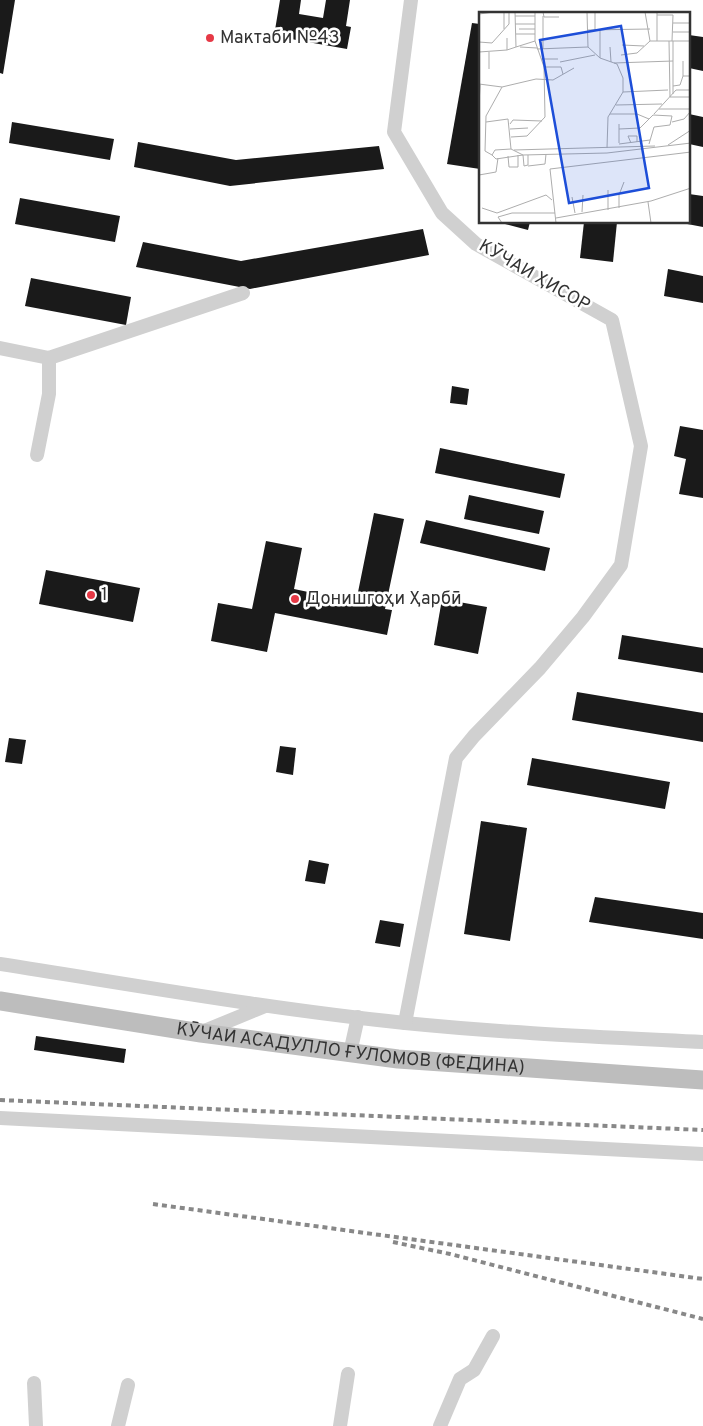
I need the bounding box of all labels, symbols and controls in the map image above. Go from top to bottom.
inset map [479,12,690,224]
place label: Мактаби №43 [220,27,340,50]
marker: Мактаби №43 [204,32,216,44]
street label: КӮЧАИ ҲИСОР [474,234,594,317]
place label: 1 [101,584,108,607]
place label: Донишгоҳи Ҳарбӣ [305,588,462,611]
marker: 1 [85,589,97,601]
marker: Донишгоҳи Ҳарбӣ [289,593,301,605]
street label: КӮЧАИ АСАДУЛЛО ҒУЛОМОВ (ФЕДИНА) [175,1018,526,1079]

